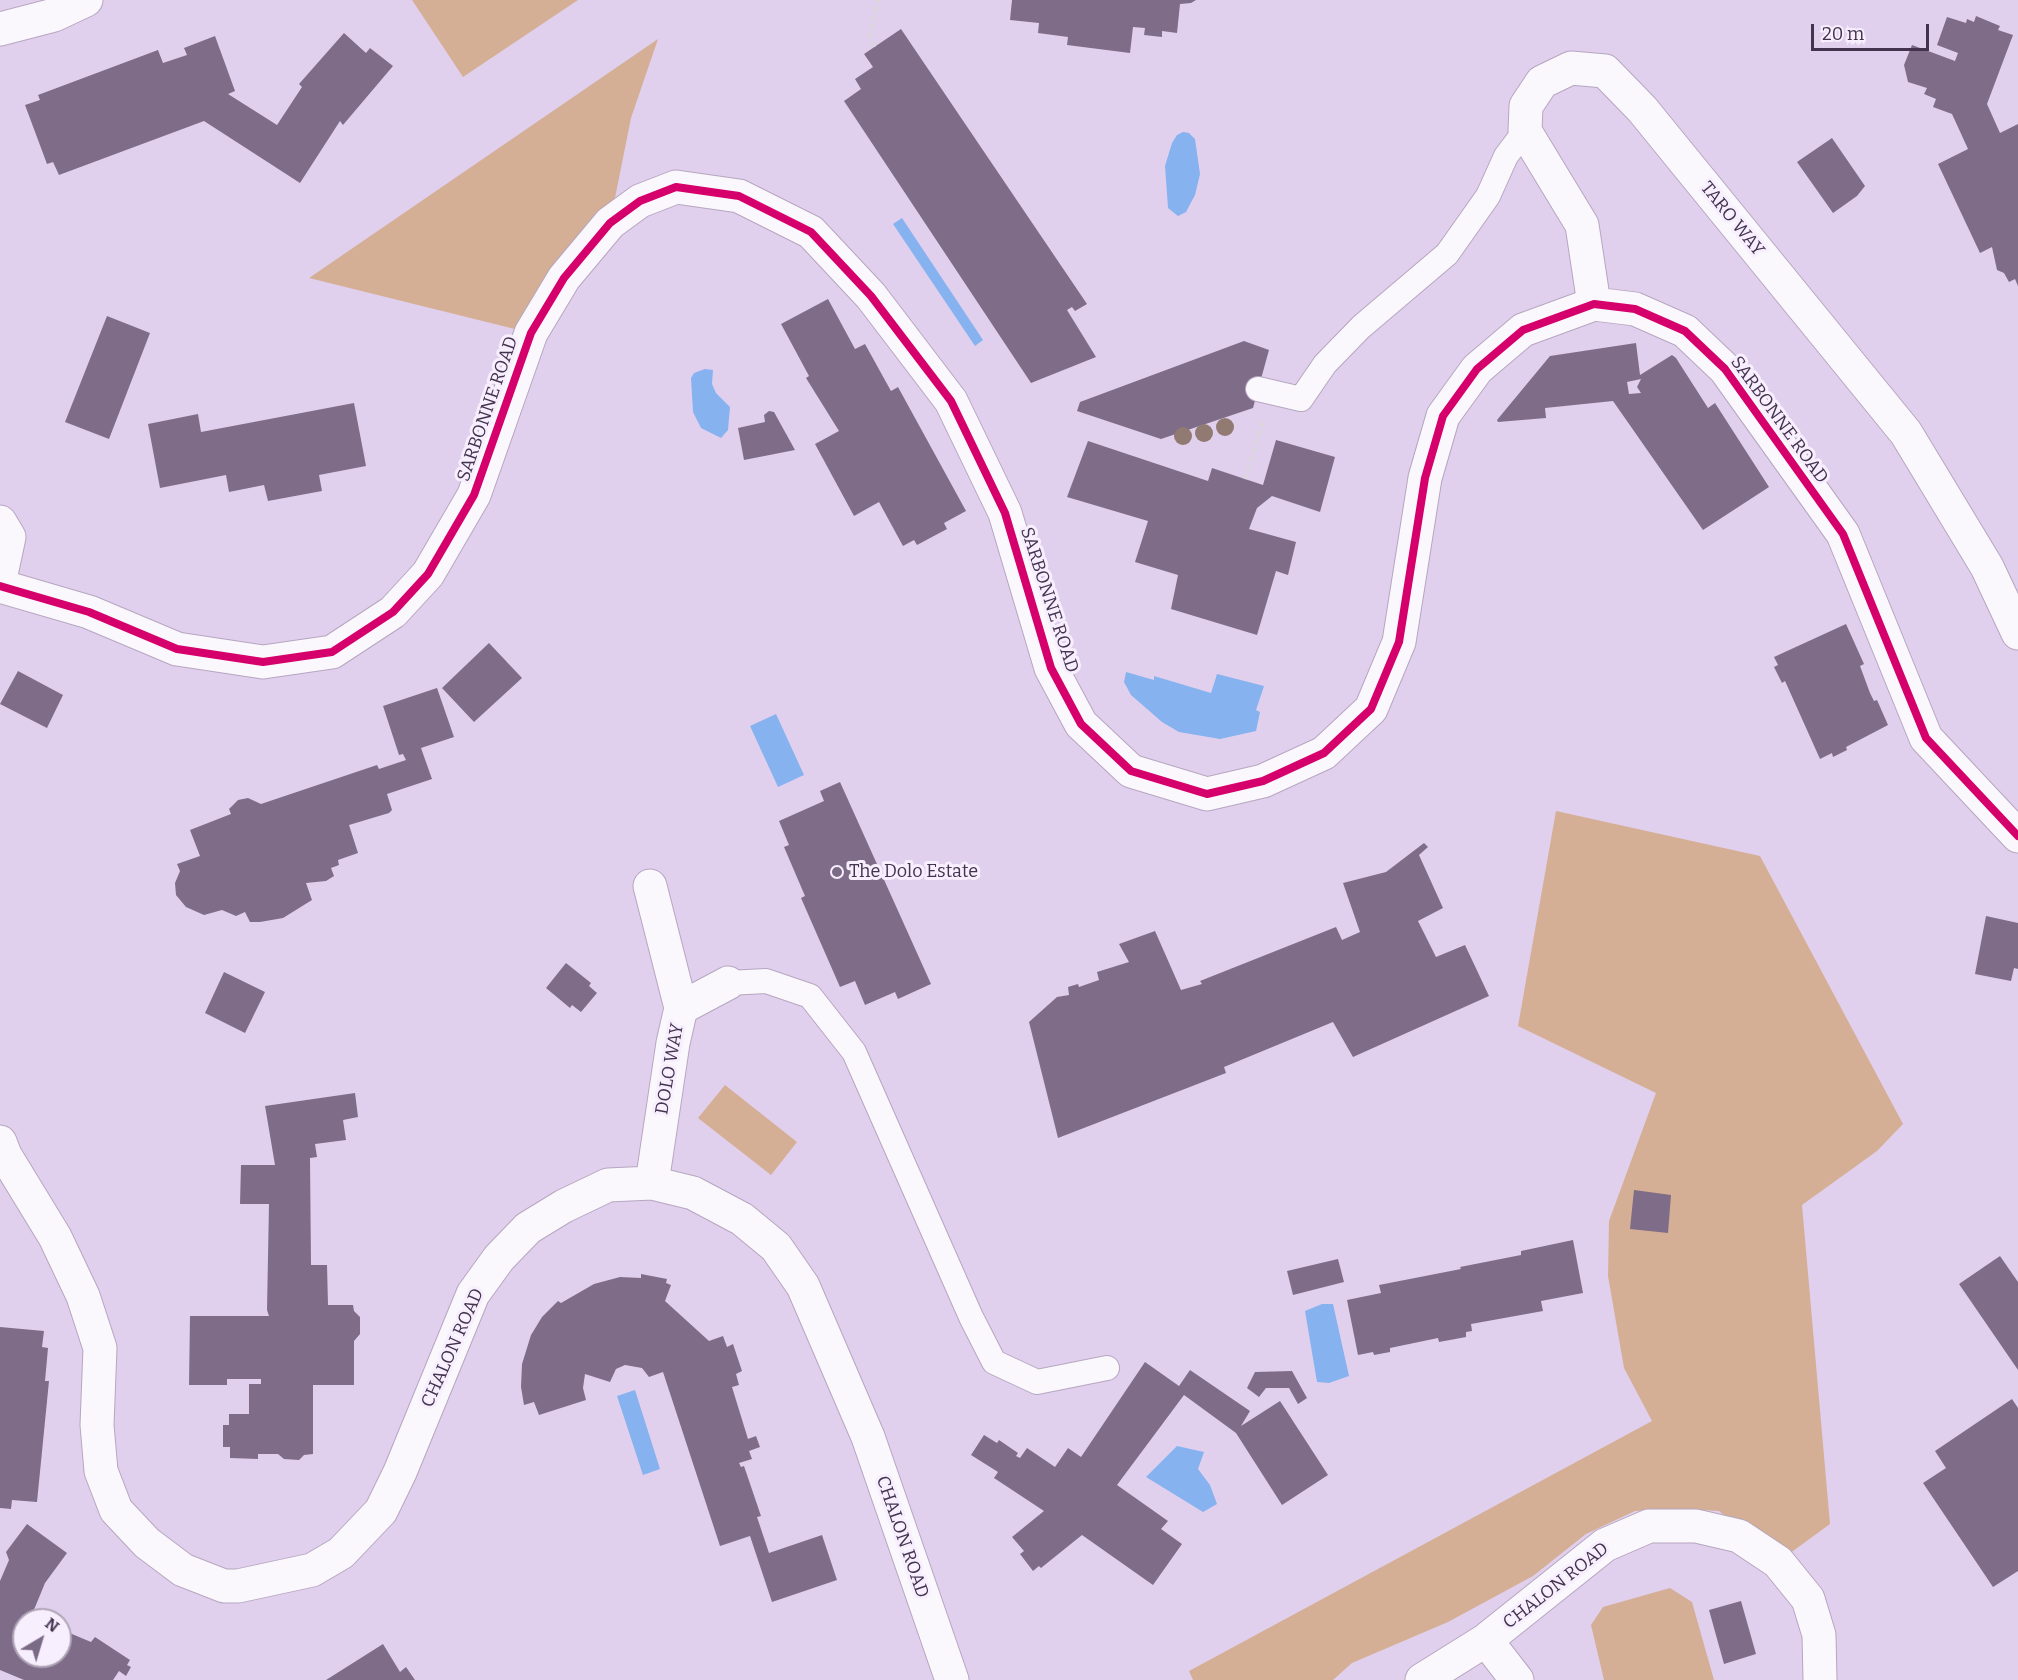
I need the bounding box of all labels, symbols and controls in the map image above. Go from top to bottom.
scale bar [1814,12,1932,50]
text: 20 m [1822,23,1864,45]
street label: TARO WAY [1695,177,1769,261]
street label: SARBONNE ROAD [453,334,523,484]
street label: SARBONNE ROAD [1726,352,1832,488]
street label: SARBONNE ROAD [1015,524,1083,676]
place label: The Dolo Estate [849,861,978,883]
marker: The Dolo Estate [830,865,844,879]
street label: DOLO WAY [651,1022,689,1116]
street label: CHALON ROAD [417,1285,489,1411]
street label: CHALON ROAD [871,1473,933,1601]
street label: CHALON ROAD [1499,1538,1613,1634]
north arrow [12,1608,72,1668]
text: N [41,1614,63,1636]

